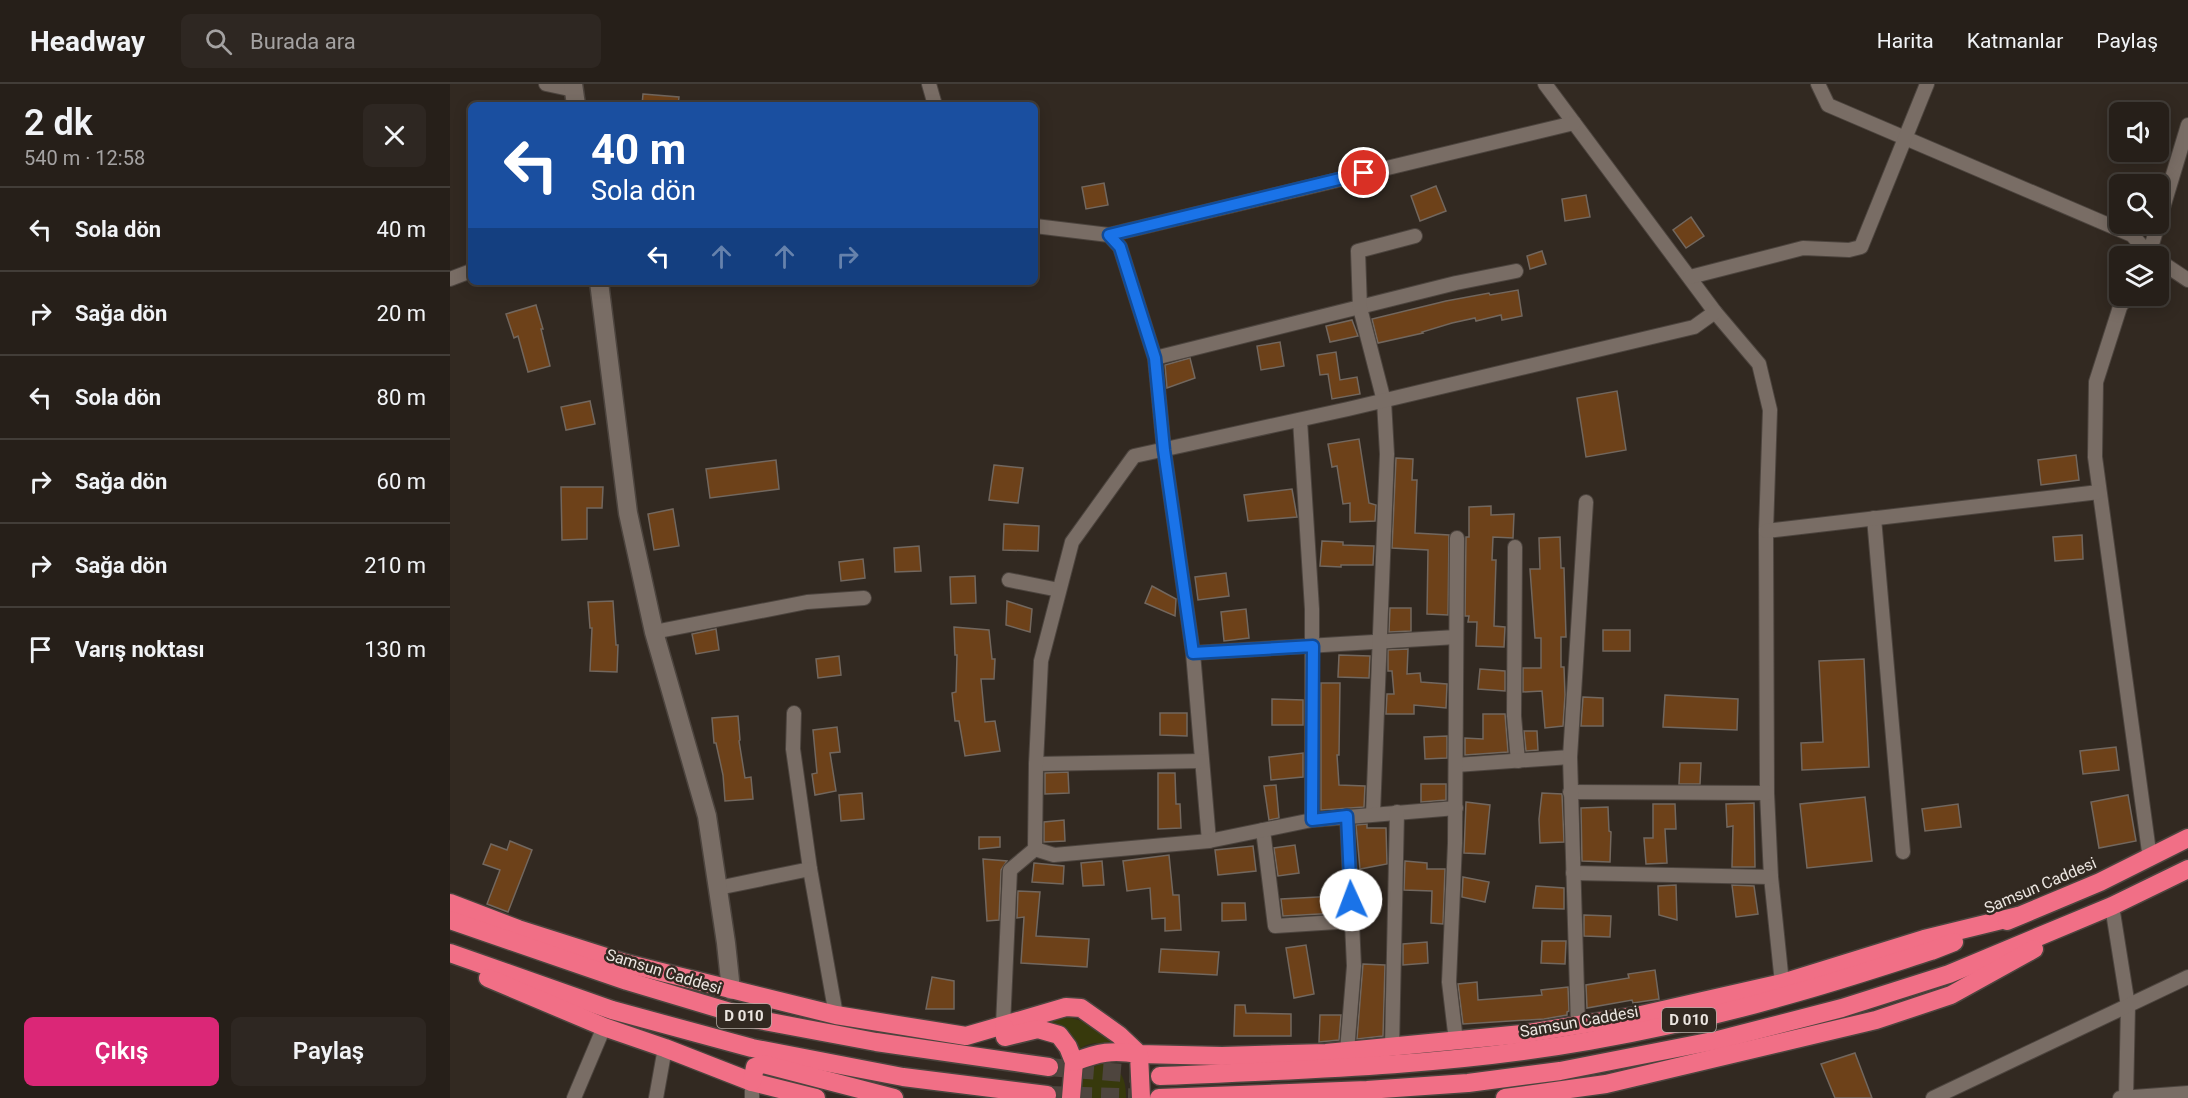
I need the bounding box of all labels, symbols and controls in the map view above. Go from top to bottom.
search box [181,14,601,68]
text: Headway [30,25,145,58]
icon: search [202,25,235,58]
text: Burada ara [250,29,356,54]
text: Harita [1877,29,1934,53]
text: Katmanlar [1967,29,2063,53]
text: Paylaş [2096,29,2158,53]
text: 2 dk [24,102,93,144]
map controls [2109,102,2169,306]
button: sound [2109,102,2169,162]
button: close [363,104,426,167]
text: 40 m [591,125,686,174]
icon: left [492,126,570,204]
text: 540 m · 12:58 [24,146,145,170]
pin [1338,147,1389,198]
icon: arrive [1347,156,1380,189]
button: search [2109,174,2169,234]
text: Sola dön [591,175,696,207]
icon: left [24,213,57,246]
text: Sola dön [75,217,161,242]
text: 40 m [377,217,426,242]
icon: left [642,240,675,273]
icon: ahead [705,240,738,273]
icon: ahead [768,240,801,273]
icon: right [831,240,864,273]
button: layers [2109,246,2169,306]
icon: right [24,297,57,330]
text: Sağa dön [75,301,167,326]
text: 20 m [377,301,426,326]
icon: left [24,381,57,414]
text: Sola dön [75,385,161,410]
text: 80 m [377,385,426,410]
icon: right [24,465,57,498]
text: Sağa dön [75,469,167,494]
text: 60 m [377,469,426,494]
icon: right [24,549,57,582]
text: Sağa dön [75,553,167,578]
text: 210 m [364,553,426,578]
icon: arrive [24,633,57,666]
text: Varış noktası [75,637,205,662]
text: 130 m [364,637,426,662]
street label: Samsun Caddesi [1981,853,2099,918]
position arrow [1319,868,1383,932]
street label: Samsun Caddesi [604,945,724,998]
street label: Samsun Caddesi [1518,1002,1640,1041]
road number: D 010 [717,1004,771,1028]
road number: D 010 [1662,1008,1716,1032]
button: Çıkış [24,1017,219,1086]
button: Paylaş [231,1017,426,1086]

